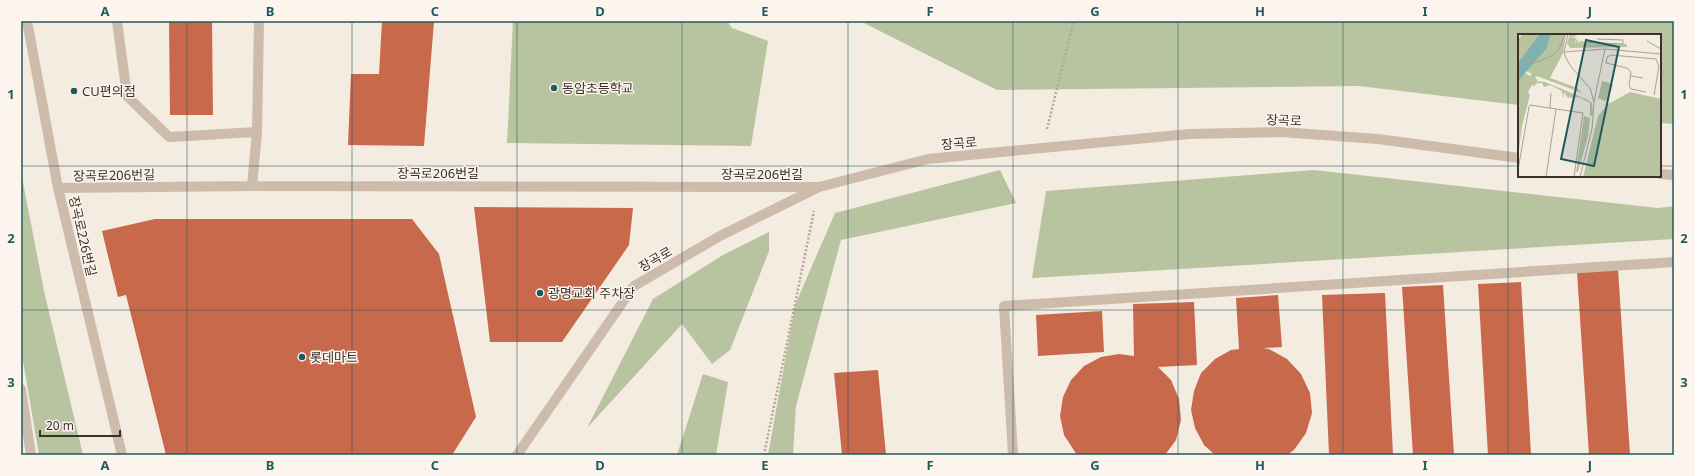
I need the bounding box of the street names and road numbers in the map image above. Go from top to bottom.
street label: 장곡로 [1266,110,1302,130]
street label: 장곡로 [940,132,978,154]
street label: 장곡로206번길 [397,164,479,182]
street label: 장곡로206번길 [73,165,155,185]
street label: 장곡로206번길 [721,165,803,183]
street label: 장곡로226번길 [65,194,101,278]
street label: 장곡로 [635,242,675,276]

